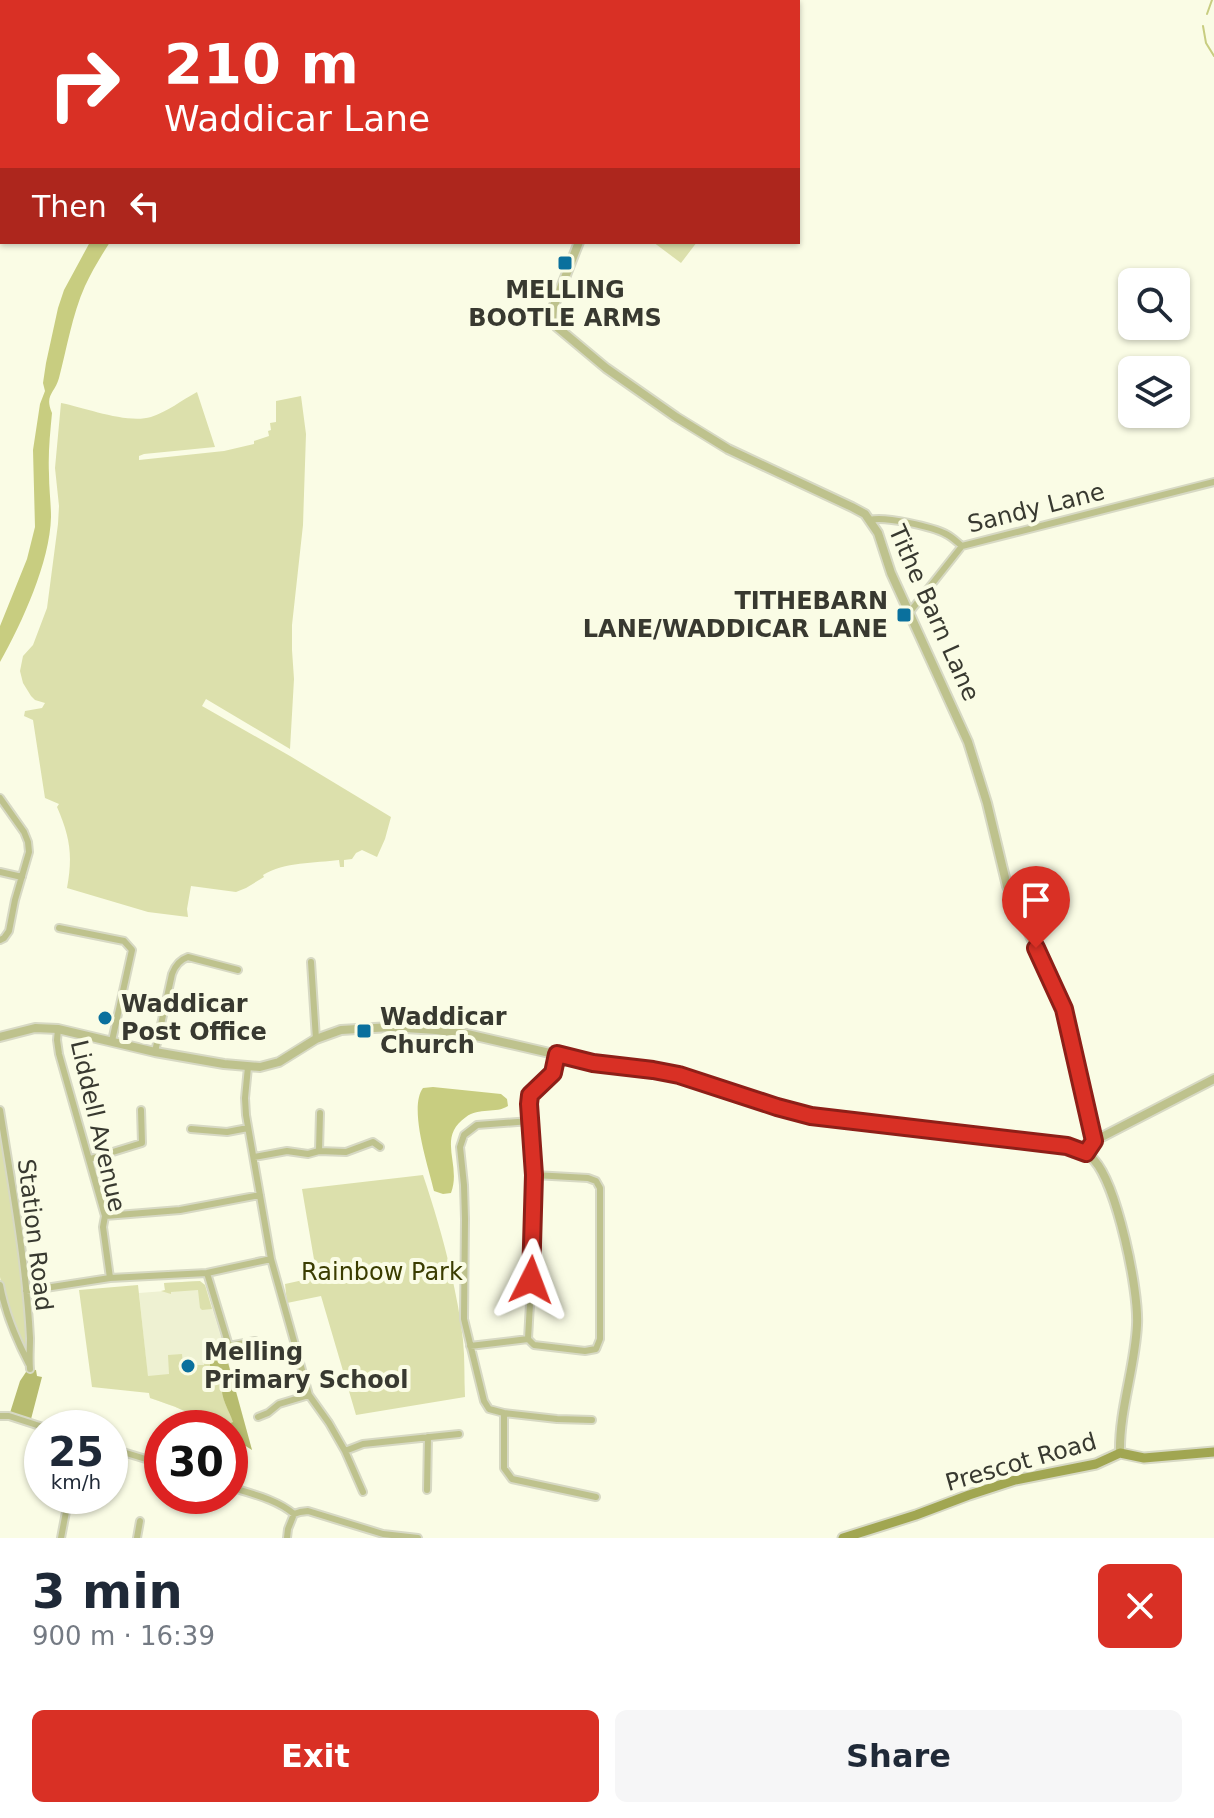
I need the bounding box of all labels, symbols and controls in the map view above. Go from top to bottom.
text: 210 m [164,31,359,96]
icon: right [32,32,136,136]
text: Waddicar Lane [164,98,430,139]
icon: left [123,184,167,228]
text: Then [32,189,107,224]
marker: MELLING BOOTLE ARMS [556,254,574,272]
map controls [1118,268,1190,428]
button: search [1118,268,1190,340]
place label: MELLING BOOTLE ARMS [468,276,662,332]
button: layers [1118,356,1190,428]
street label: Sandy Lane [965,477,1107,539]
street label: Tithe Barn Lane [882,520,985,705]
place label: TITHEBARN LANE/WADDICAR LANE [583,587,888,643]
marker: TITHEBARN LANE/WADDICAR LANE [895,606,913,624]
pin [1002,866,1070,948]
icon: arrive [1014,878,1058,922]
place label: Waddicar Post Office [121,990,267,1046]
place label: Waddicar Church [380,1003,507,1059]
marker: Waddicar Post Office [96,1009,114,1027]
marker: Waddicar Church [355,1022,373,1040]
street label: Liddell Avenue [65,1037,131,1215]
street label: Station Road [12,1157,58,1313]
position arrow [489,1238,573,1322]
park label: Rainbow Park [301,1258,463,1286]
place label: Melling Primary School [204,1338,409,1394]
marker: Melling Primary School [179,1357,197,1375]
speed limit sign: 30 [144,1410,248,1514]
street label: Prescot Road [942,1427,1100,1497]
text: 25 [48,1429,104,1475]
text: km/h [51,1470,101,1494]
text: 3 min [32,1563,183,1619]
button: close [1098,1564,1182,1648]
text: 900 m · 16:39 [32,1621,215,1651]
button: Exit [32,1710,599,1802]
button: Share [615,1710,1182,1802]

